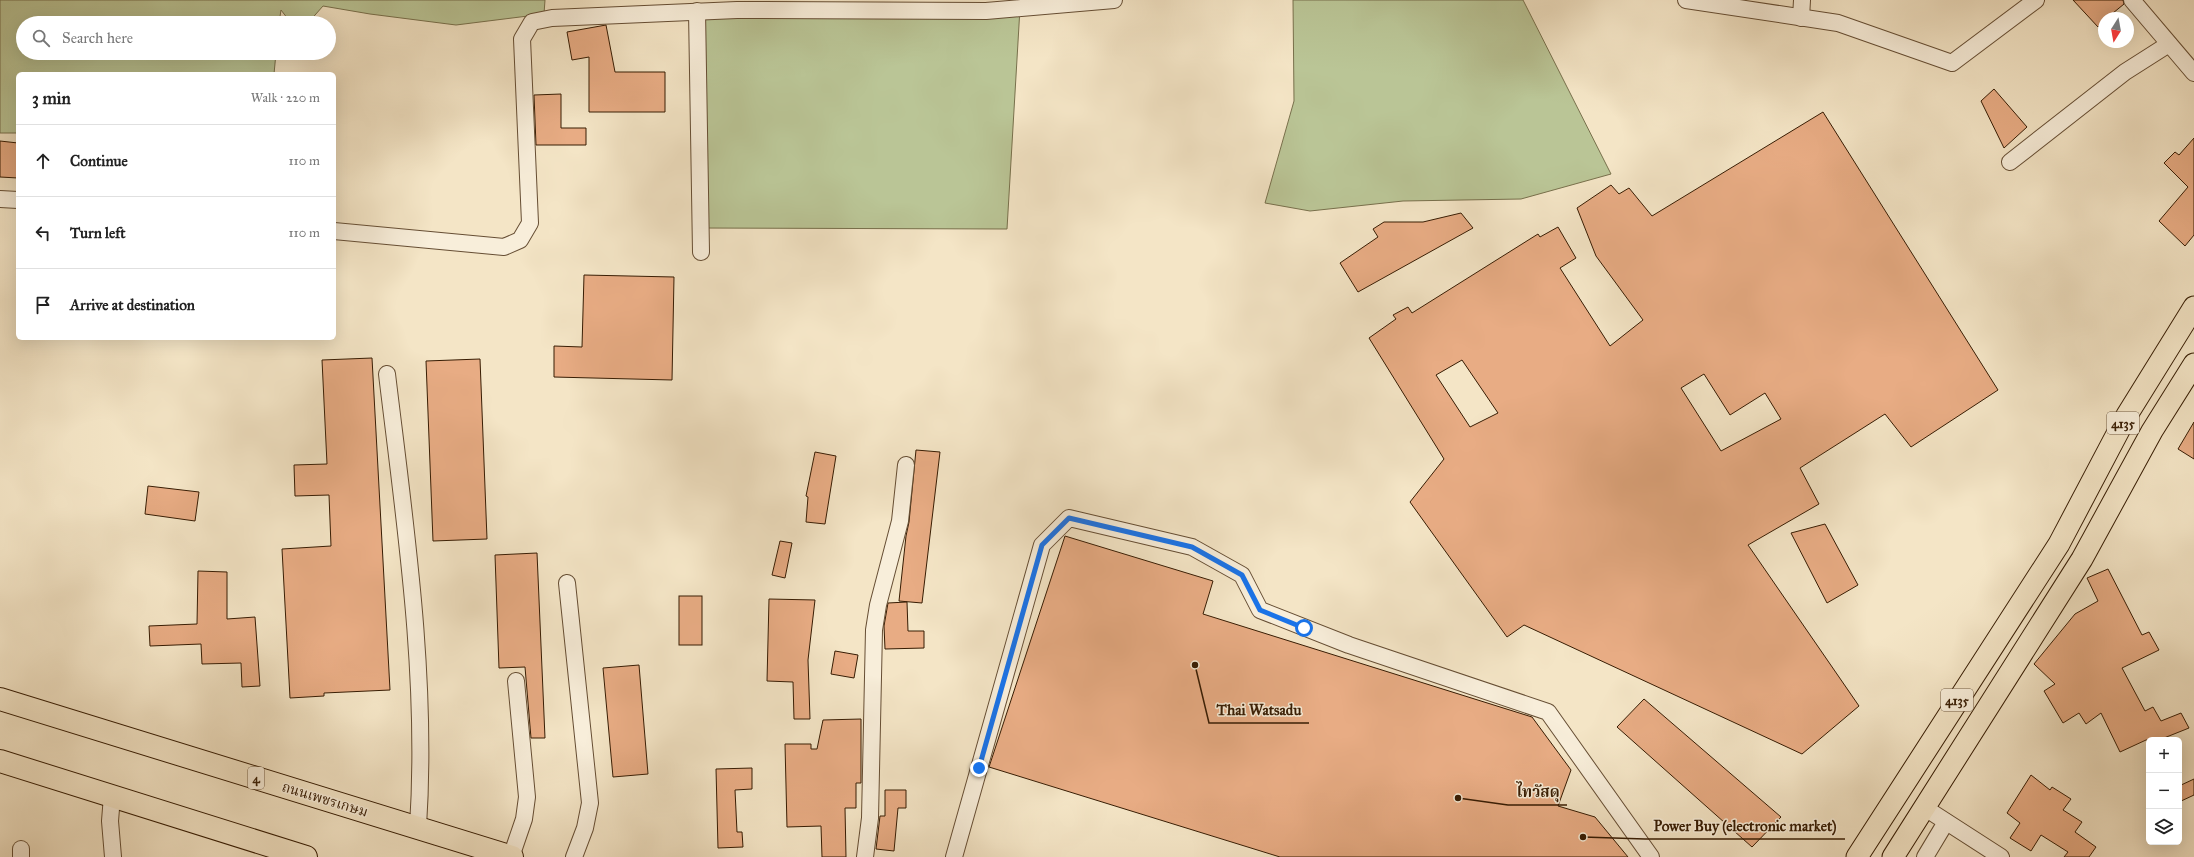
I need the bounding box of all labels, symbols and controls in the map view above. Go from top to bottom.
north arrow [2098,12,2134,48]
search box [16,16,336,60]
icon: search [30,27,52,49]
text: Search here [62,29,133,47]
text: 3 min [32,88,71,109]
text: Walk · 220 m [251,90,320,106]
icon: ahead [32,150,54,172]
text: Continue [70,152,128,170]
text: 110 m [288,153,320,169]
icon: left [32,222,54,244]
text: Turn left [70,224,126,242]
text: 110 m [288,225,320,241]
icon: arrive [32,294,54,316]
text: Arrive at destination [70,296,195,314]
road number: 4135 [2107,412,2139,434]
route start [1295,619,1313,637]
road number: 4135 [1941,689,1973,711]
callout: Thai Watsadu [1209,696,1309,723]
text: Thai Watsadu [1216,701,1301,719]
map controls [2146,737,2182,845]
button: + [2146,737,2182,773]
route end [970,759,988,777]
road number: 4 [248,767,264,789]
button: − [2146,773,2182,809]
street label: ถนนเพชรเกษม [280,778,370,821]
callout: ไทวัสดุ [1508,778,1567,805]
text: ไทวัสดุ [1515,781,1560,803]
button: layers [2146,809,2182,845]
callout: Power Buy (electronic market) [1645,812,1845,839]
text: Power Buy (electronic market) [1653,817,1837,836]

